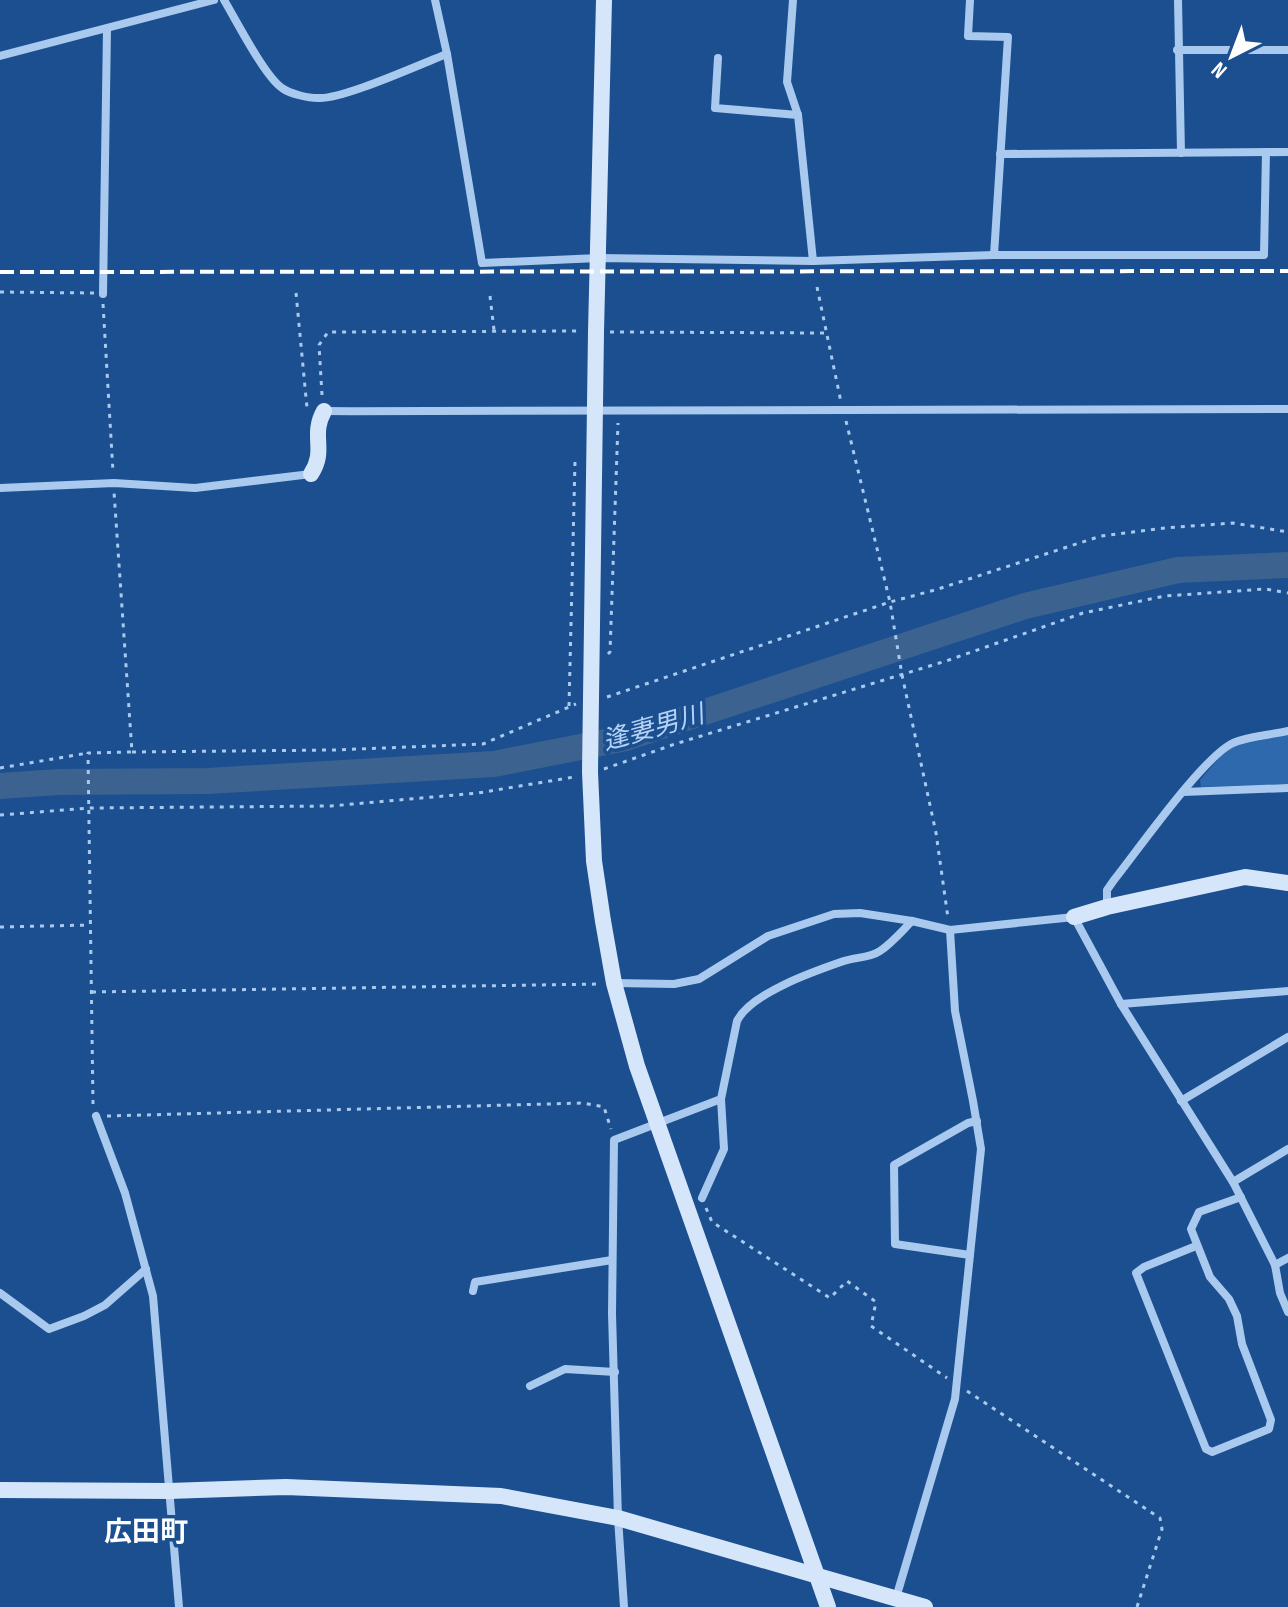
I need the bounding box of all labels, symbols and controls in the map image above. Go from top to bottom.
north arrow [1192,16,1272,96]
text: N [1206,56,1233,84]
water label: 逢妻男川 [599,698,711,758]
district label: 広田町 [104,1516,188,1549]

